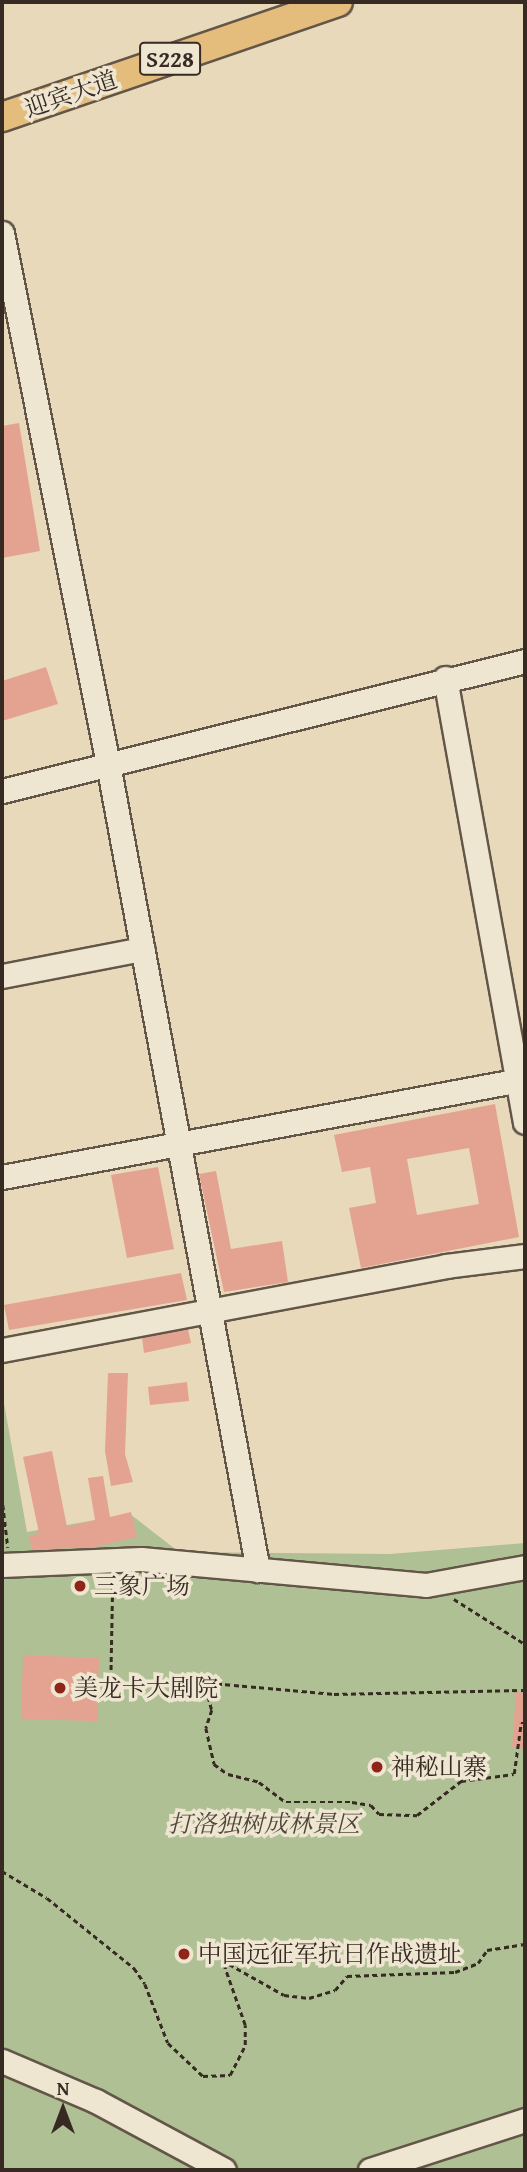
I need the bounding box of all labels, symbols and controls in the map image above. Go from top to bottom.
road number: S228 [138,40,202,78]
street label: 迎宾大道 [21,65,121,123]
place label: 三象广场 [94,1572,190,1600]
marker: 三象广场 [72,1578,88,1594]
place label: 美龙卡大剧院 [74,1674,218,1702]
marker: 美龙卡大剧院 [52,1680,68,1696]
place label: 神秘山寨 [391,1753,487,1781]
marker: 神秘山寨 [369,1759,385,1775]
park label: 打洛独树成林景区 [168,1810,360,1838]
place label: 中国远征军抗日作战遗址 [198,1940,462,1968]
marker: 中国远征军抗日作战遗址 [176,1946,192,1962]
north arrow [28,2074,98,2144]
text: N [57,2074,69,2102]

